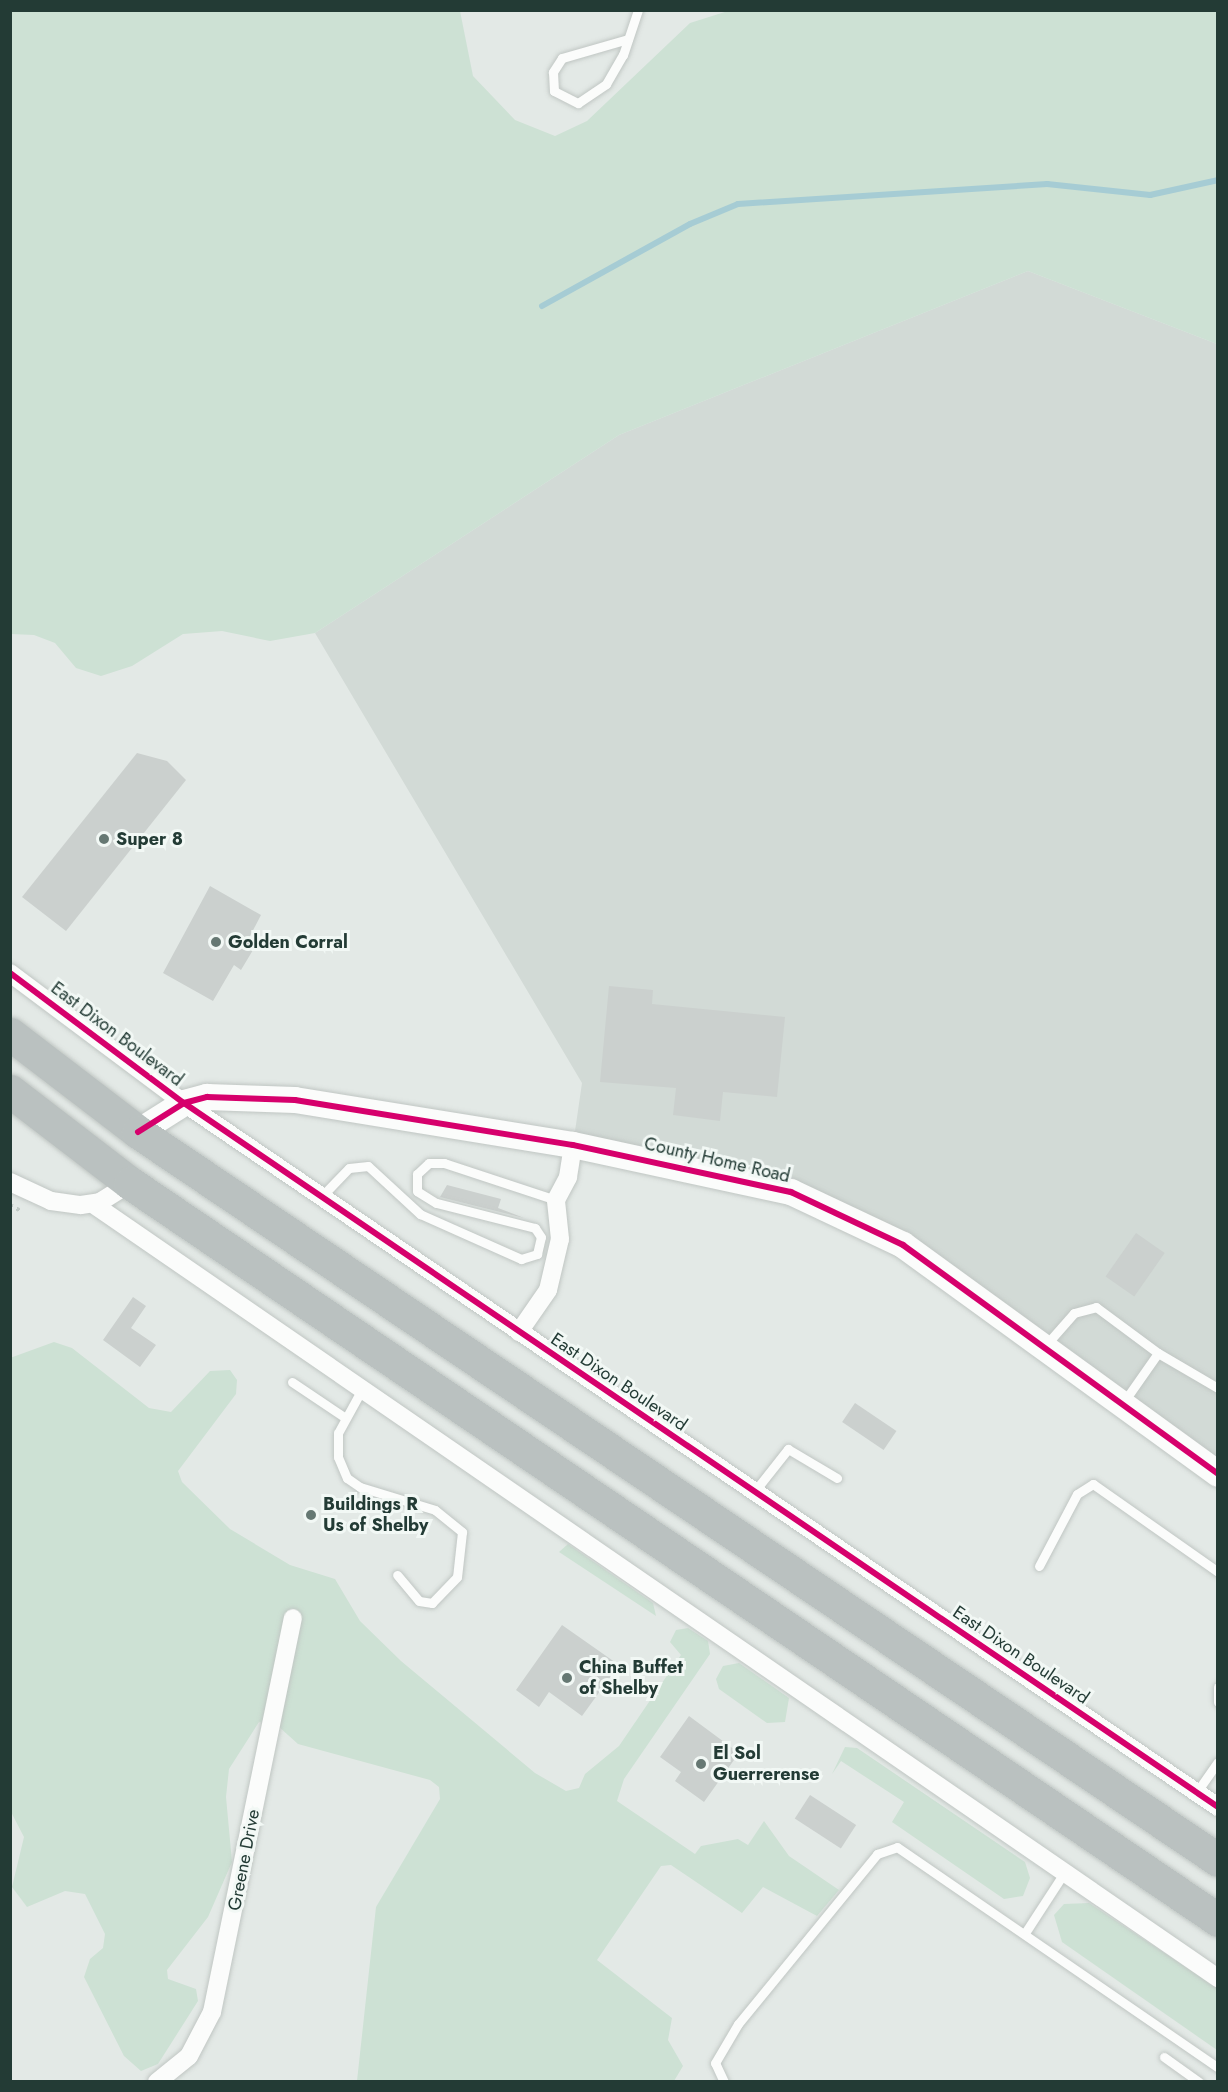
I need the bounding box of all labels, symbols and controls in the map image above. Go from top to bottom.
place label: Super 8 [116,828,183,850]
marker: Super 8 [97,832,111,846]
place label: Golden Corral [228,931,348,953]
marker: Golden Corral [209,935,223,949]
street label: East Dixon Boulevard [47,977,187,1091]
street label: County Home Road [642,1133,792,1187]
street label: East Dixon Boulevard [547,1328,691,1436]
place label: Buildings R Us of Shelby [323,1494,428,1537]
marker: Buildings R Us of Shelby [304,1508,318,1522]
street label: East Dixon Boulevard [949,1601,1093,1709]
place label: China Buffet of Shelby [579,1657,683,1700]
marker: China Buffet of Shelby [560,1671,574,1685]
place label: El Sol Guerrerense [713,1743,819,1786]
marker: El Sol Guerrerense [694,1757,708,1771]
street label: Greene Drive [224,1808,264,1912]

